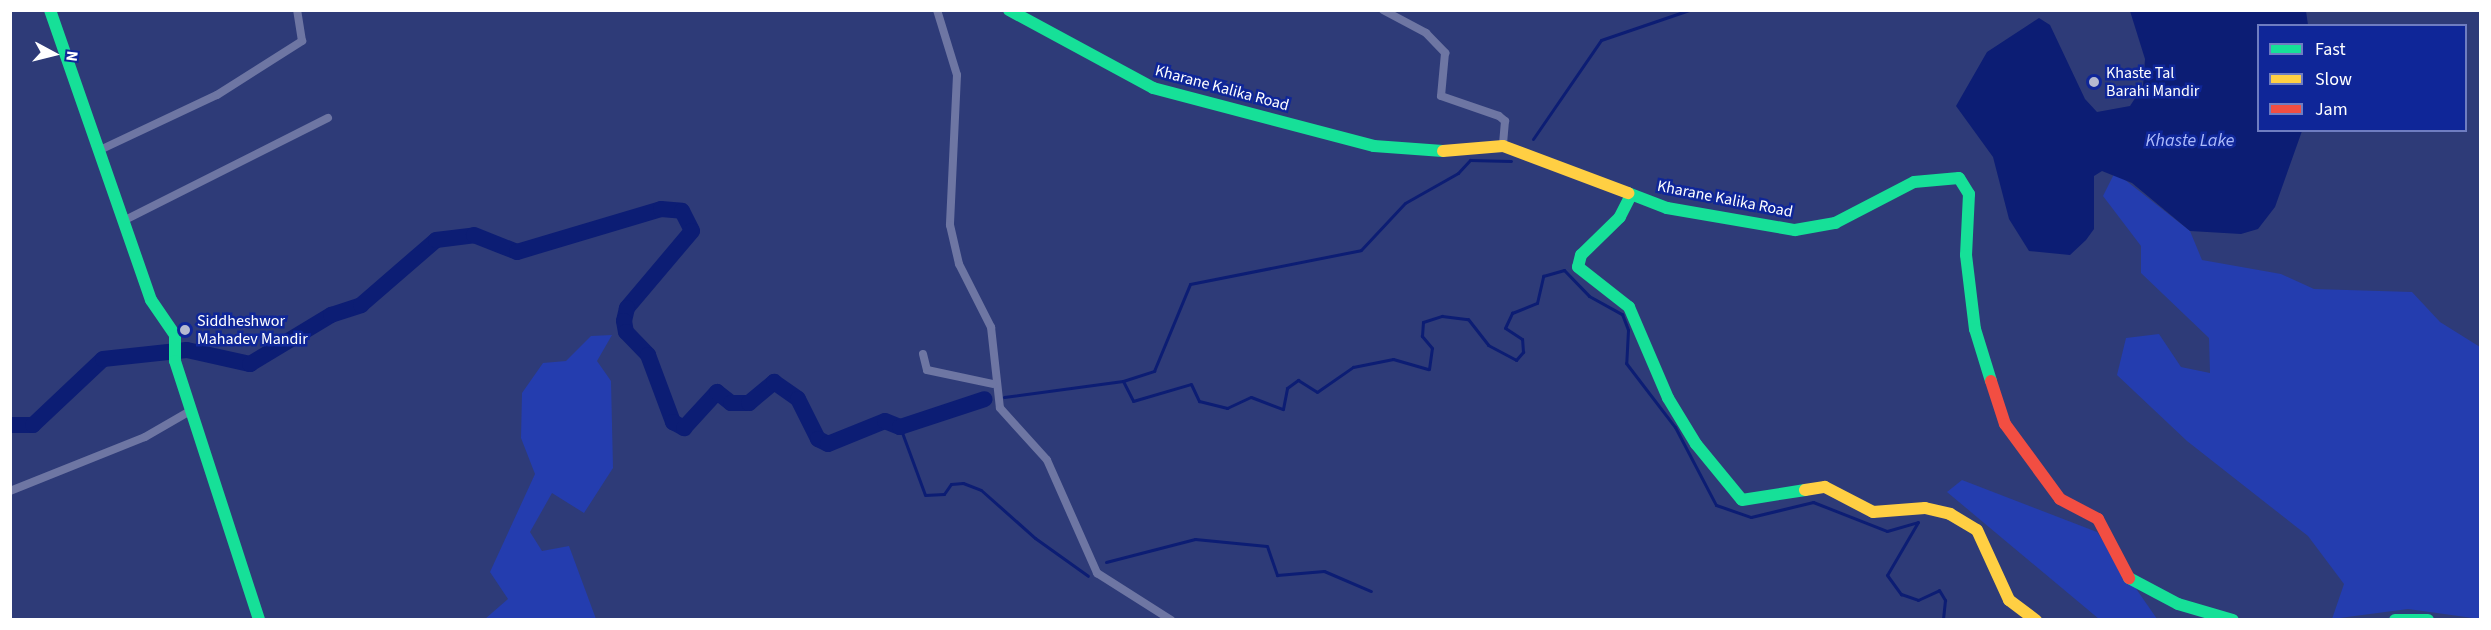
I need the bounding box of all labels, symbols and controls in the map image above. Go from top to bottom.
north arrow [24,24,84,84]
legend [2257,24,2467,132]
text: Fast [2315,37,2346,62]
text: N [60,50,83,63]
street label: Kharane Kalika Road [1153,61,1291,115]
place label: Khaste Tal Barahi Mandir [2106,63,2199,101]
text: Slow [2315,67,2352,92]
marker: Khaste Tal Barahi Mandir [2087,75,2101,89]
text: Jam [2315,97,2348,122]
water label: Khaste Lake [2146,130,2234,152]
street label: Kharane Kalika Road [1656,176,1794,222]
place label: Siddheshwor Mahadev Mandir [197,311,308,349]
marker: Siddheshwor Mahadev Mandir [178,323,192,337]

